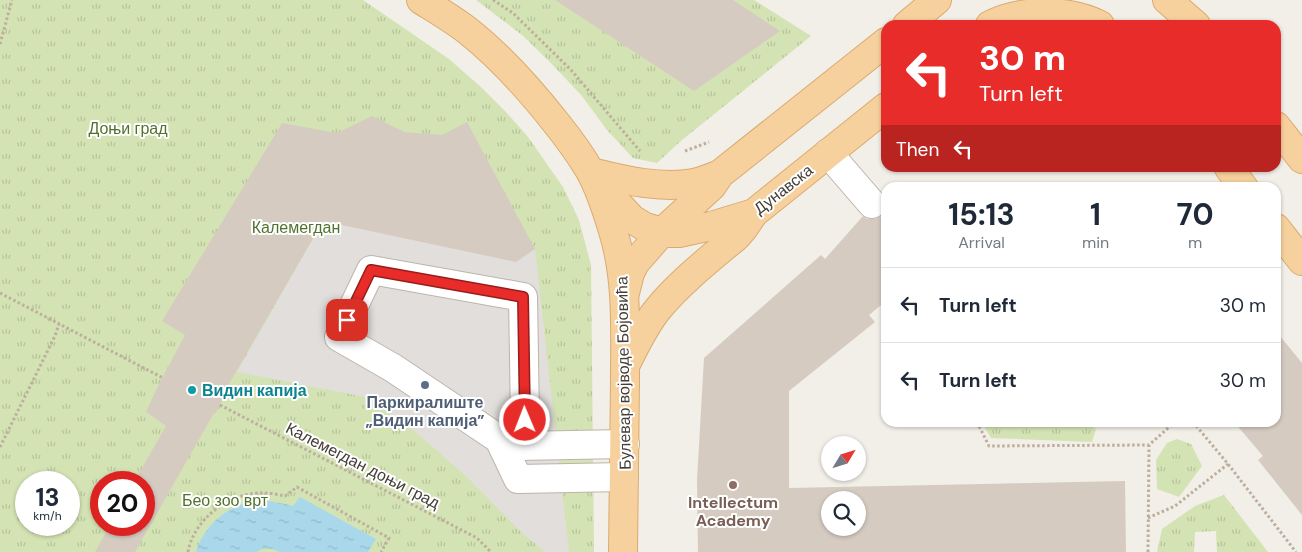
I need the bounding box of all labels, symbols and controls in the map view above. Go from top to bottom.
text: 30 m [979,35,1066,81]
icon: left [896,40,961,105]
text: Turn left [979,79,1063,108]
park label: Доњи град [88,118,168,139]
icon: left [949,135,977,163]
text: Then [896,137,939,162]
street label: Дунавска [749,160,817,219]
text: 15:13 [948,195,1015,234]
text: 1 [1090,195,1101,234]
text: 70 [1177,195,1214,234]
park label: Калемегдан [252,217,340,238]
text: Arrival [958,232,1005,253]
text: min [1082,232,1109,253]
text: m [1188,232,1202,253]
street label: Булевар војводе Бојовића [611,276,636,470]
icon: left [896,291,924,319]
text: Turn left [939,293,1017,318]
text: 30 m [1220,293,1266,318]
pin [326,299,368,341]
icon: arrive [333,306,361,334]
icon: left [896,366,924,394]
text: Turn left [939,368,1017,393]
text: 30 m [1220,368,1266,393]
marker: Паркиралиште „Видин капија” [419,379,431,391]
place label: Видин капија [202,380,307,401]
marker: Видин капија [186,384,198,396]
place label: Паркиралиште „Видин капија” [365,392,485,431]
position arrow [498,393,550,445]
street label: Калемегдан доњи град [282,417,444,514]
north arrow [821,436,866,481]
map controls [821,436,866,536]
speed limit sign: 20 [90,471,155,536]
marker: Intellectum Academy [727,479,739,491]
text: 13 [35,481,60,514]
park label: Бео зоо врт [182,490,269,511]
button: search [821,491,866,536]
place label: Intellectum Academy [688,492,778,531]
text: km/h [33,508,62,524]

